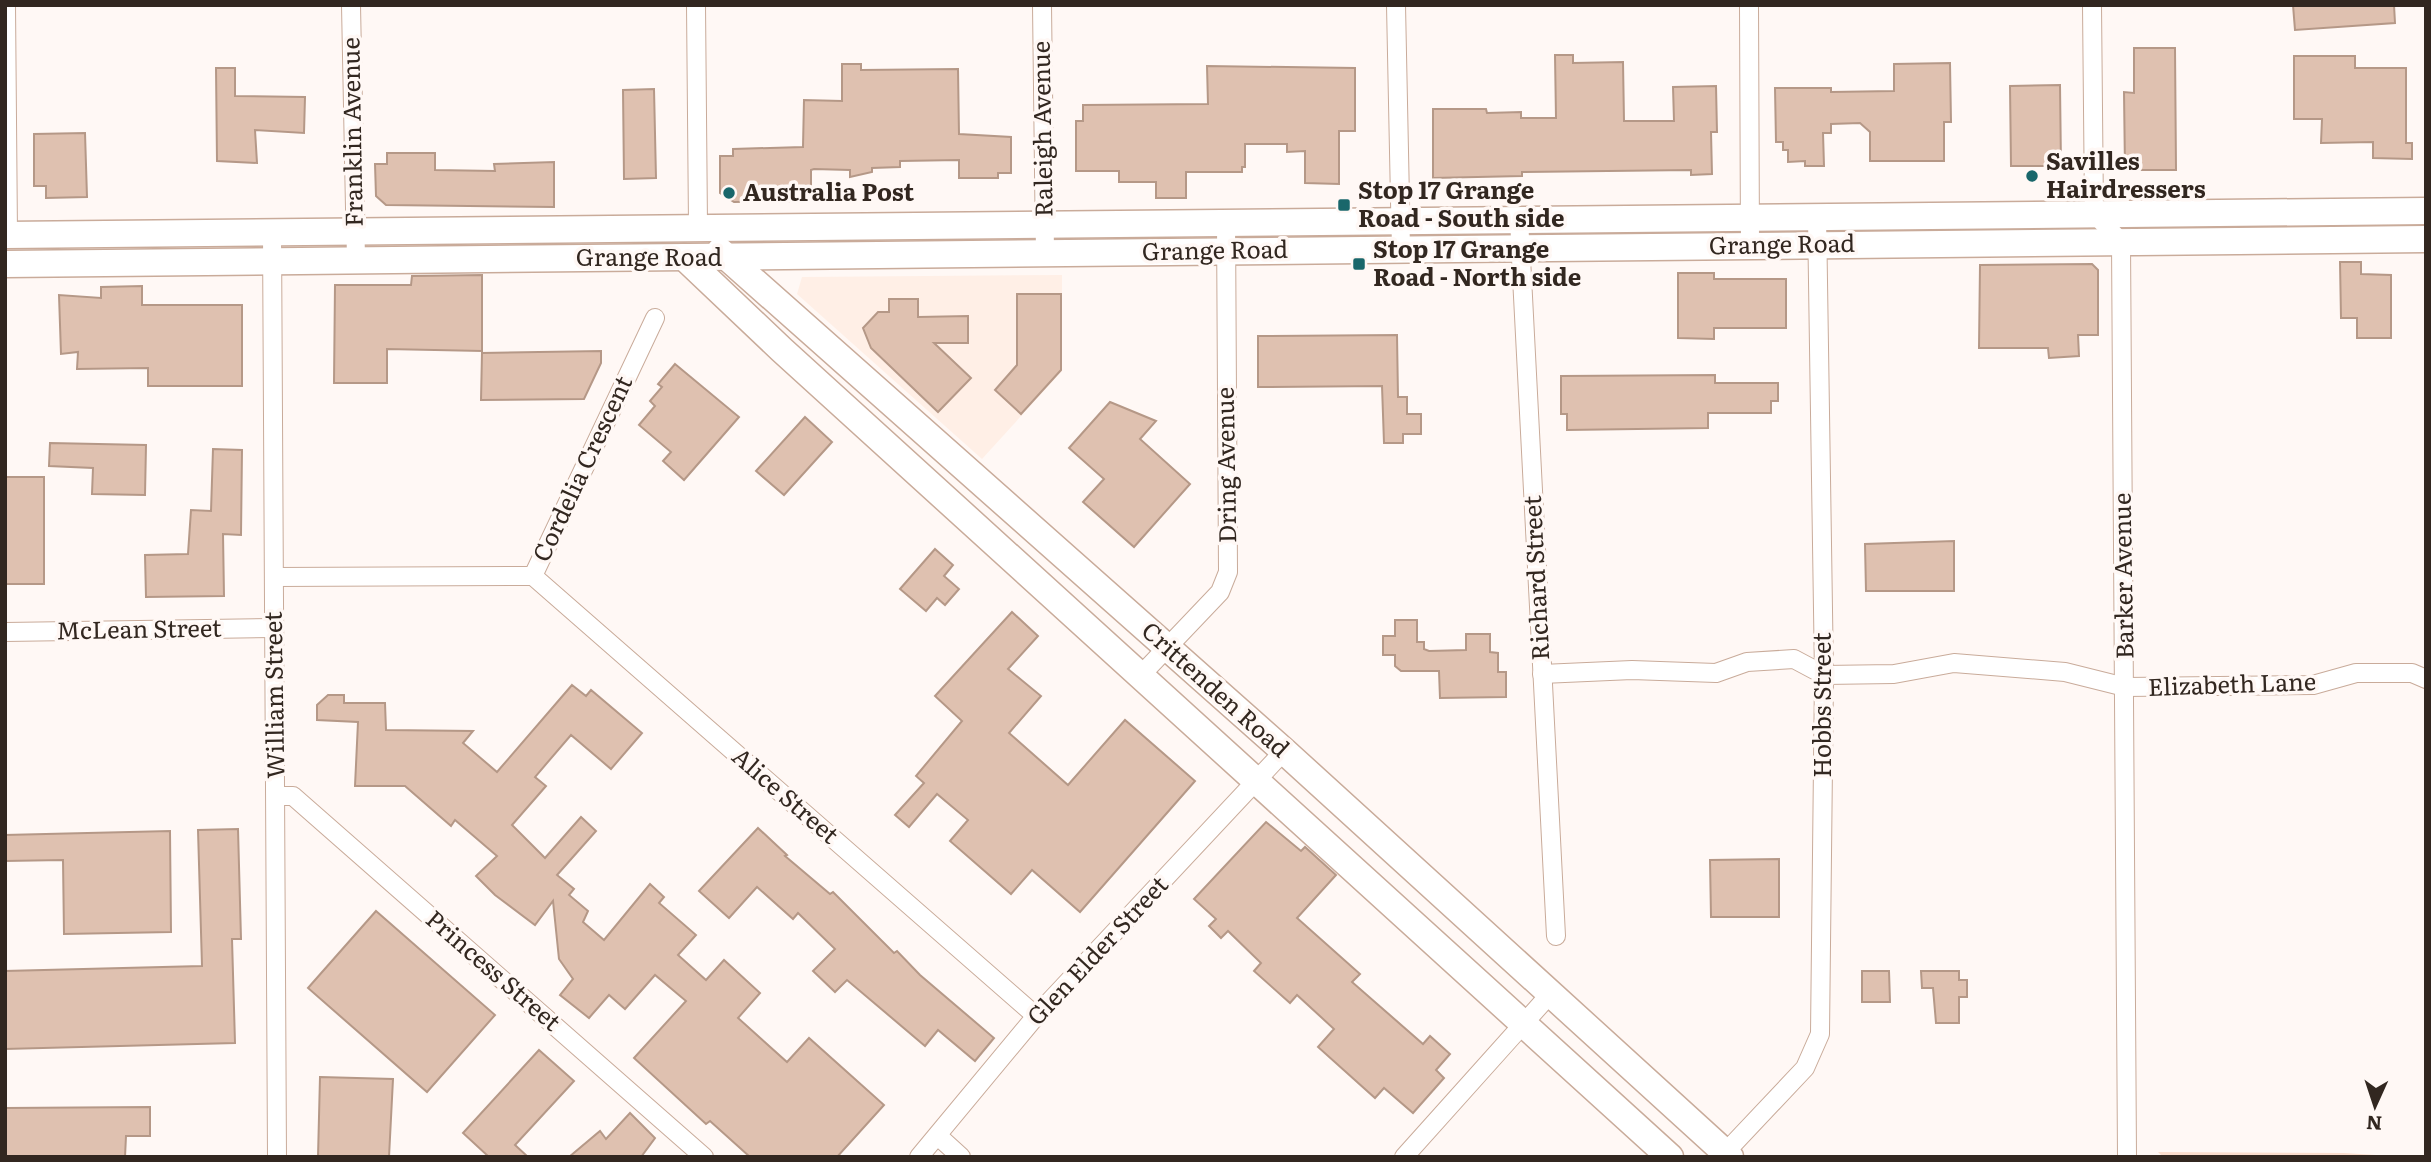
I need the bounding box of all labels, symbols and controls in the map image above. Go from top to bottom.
street label: Franklin Avenue [331,37,370,227]
street label: Raleigh Avenue [1021,41,1060,217]
place label: Savilles Hairdressers [2046,142,2206,205]
marker: Savilles Hairdressers [2024,168,2040,184]
place label: Stop 17 Grange Road - South side [1358,171,1565,234]
place label: Australia Post [743,173,915,208]
marker: Australia Post [721,185,737,201]
marker: Stop 17 Grange Road - South side [1336,197,1352,213]
street label: Grange Road [1708,224,1856,261]
street label: Grange Road [1141,230,1289,267]
place label: Stop 17 Grange Road - North side [1373,230,1581,293]
street label: Grange Road [576,238,722,273]
marker: Stop 17 Grange Road - North side [1351,256,1367,272]
street label: Cordelia Crescent [522,369,639,567]
street label: Dring Avenue [1206,387,1243,543]
street label: Barker Avenue [2103,493,2140,660]
street label: Richard Street [1513,495,1556,661]
street label: McLean Street [56,609,222,646]
street label: William Street [254,611,291,779]
street label: Crittenden Road [1135,612,1299,764]
street label: Hobbs Street [1803,632,1838,778]
street label: Elizabeth Lane [2147,662,2317,703]
street label: Alice Street [726,738,848,851]
street label: Glen Elder Street [1017,867,1175,1032]
street label: Princess Street [420,901,570,1038]
north arrow [2340,1071,2410,1141]
text: N [2365,1110,2383,1138]

